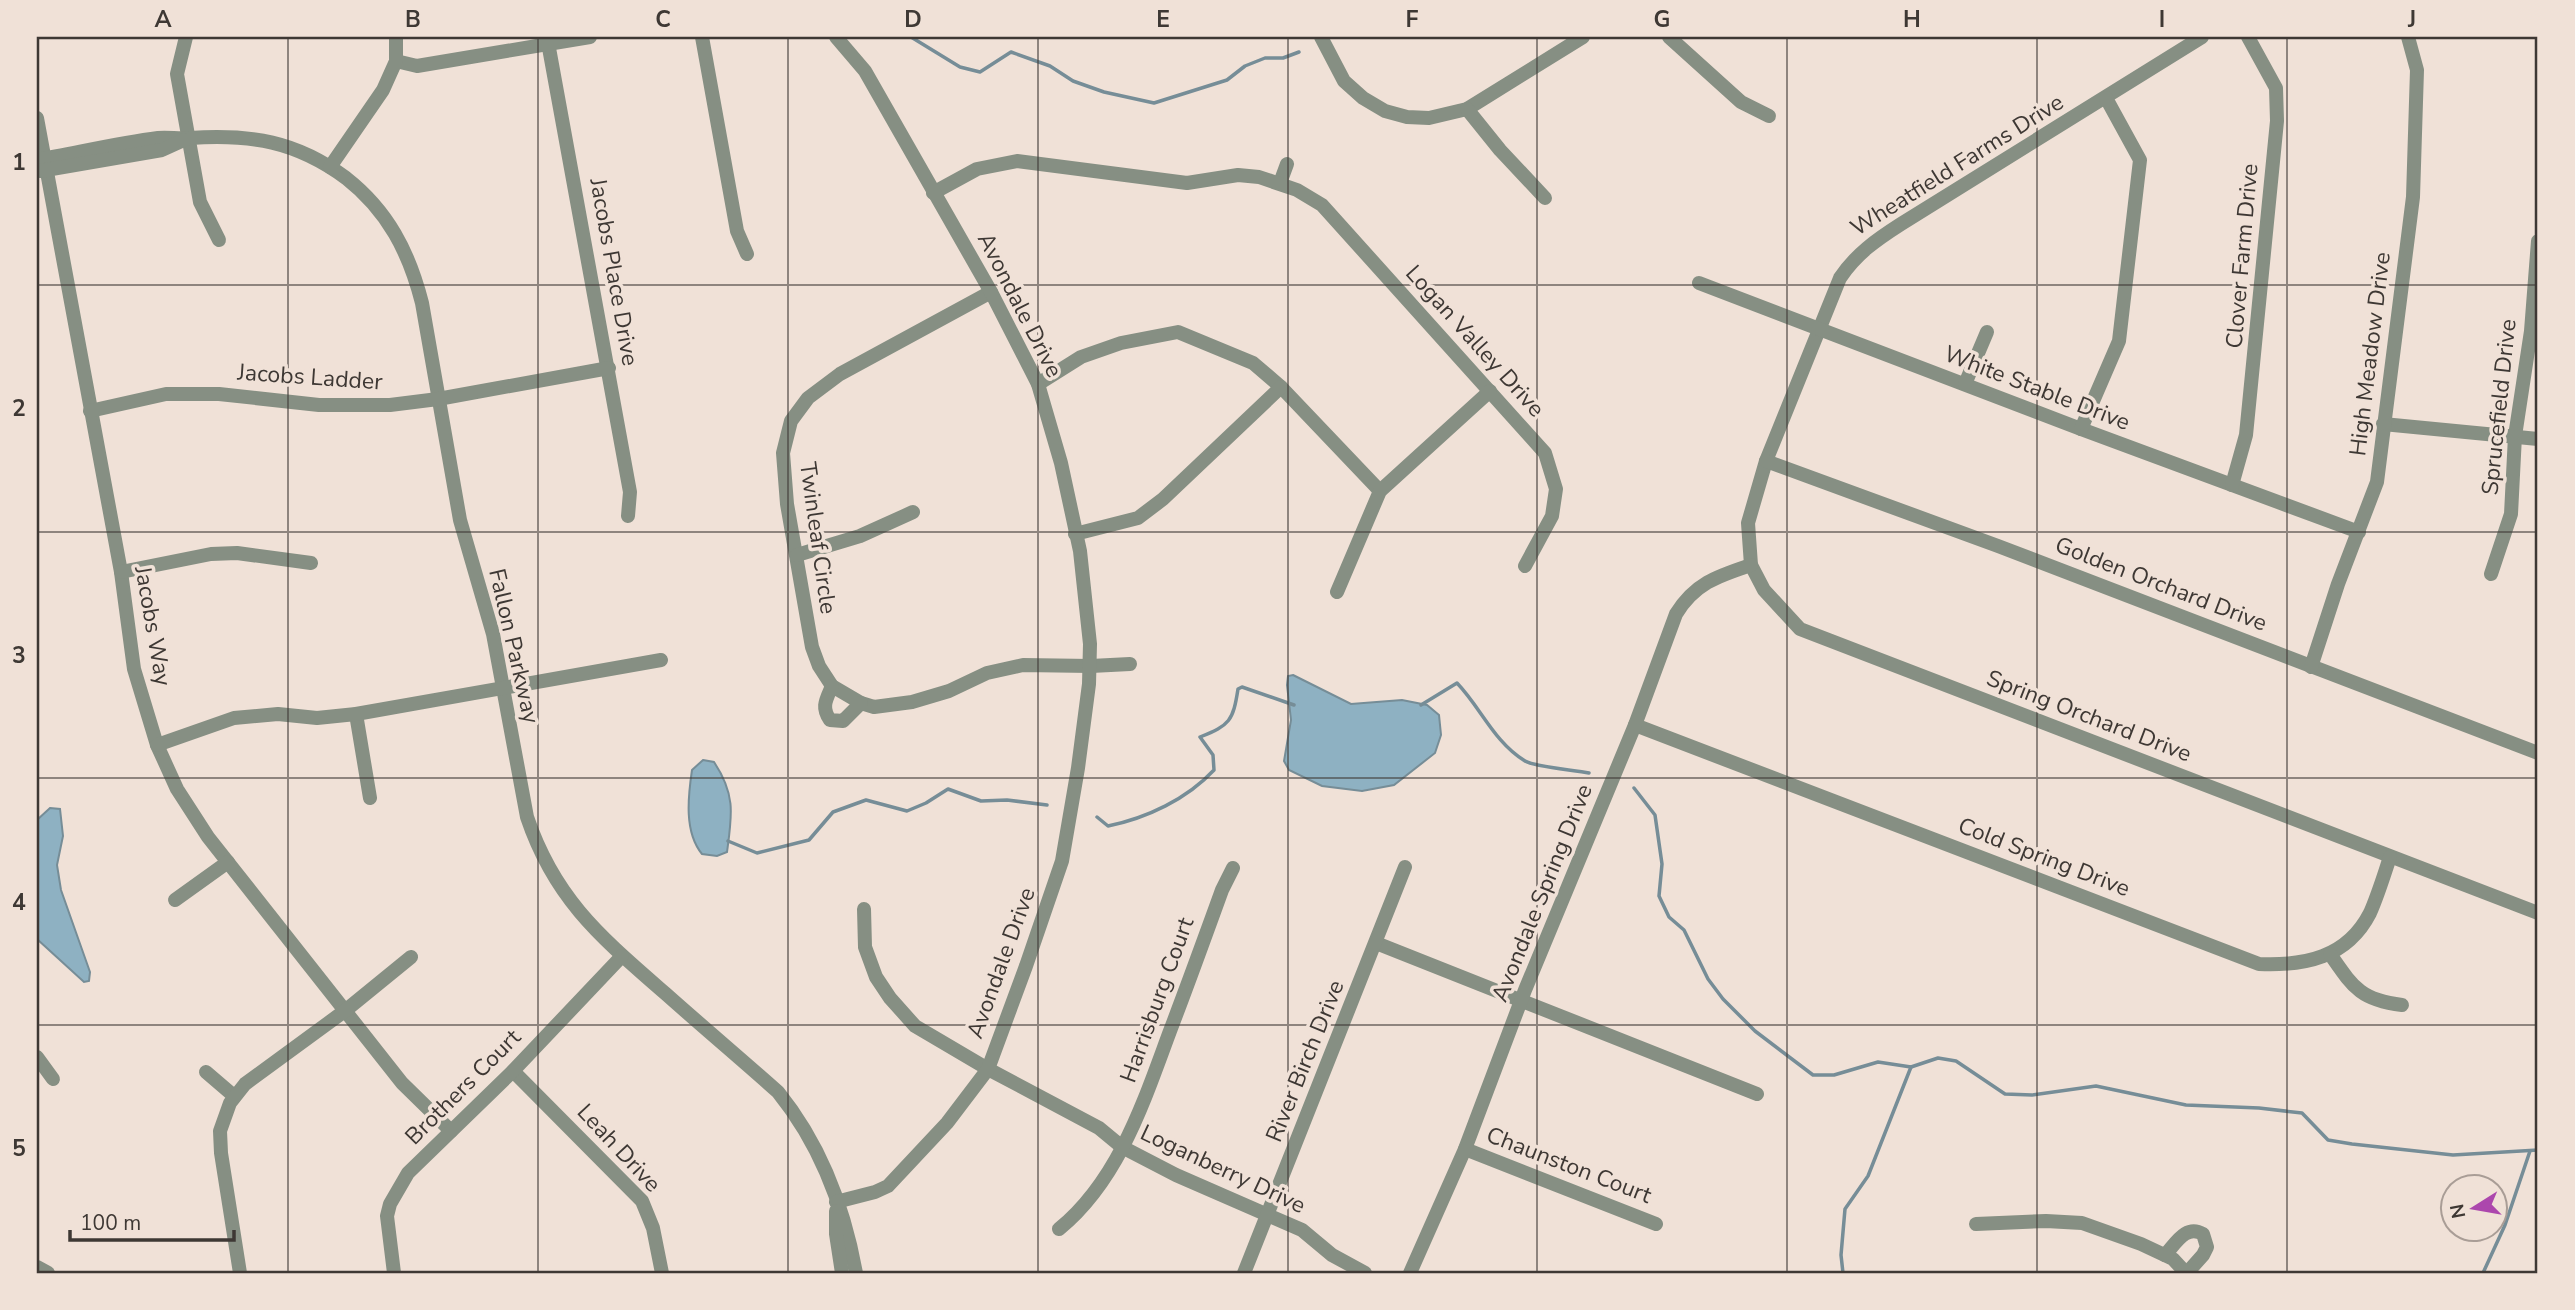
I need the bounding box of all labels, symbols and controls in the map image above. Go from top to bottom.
text: A [154,4,172,35]
text: B [405,4,421,35]
text: C [655,4,671,35]
text: D [904,4,922,35]
text: E [1156,4,1170,35]
text: F [1406,4,1419,35]
text: G [1654,4,1670,35]
text: H [1903,4,1921,35]
text: I [2159,4,2165,35]
text: J [2407,4,2416,35]
street label: Wheatfield Farms Drive [1845,87,2069,243]
text: 1 [12,147,26,178]
street label: Clover Farm Drive [2218,162,2266,350]
street label: Jacobs Place Drive [582,175,646,368]
street label: Avondale Drive [970,227,1070,383]
street label: High Meadow Drive [2342,250,2398,458]
street label: Logan Valley Drive [1398,258,1552,424]
street label: Sprucefield Drive [2474,317,2524,497]
street label: White Stable Drive [1940,338,2134,438]
street label: Jacobs Ladder [235,356,384,398]
text: 2 [12,393,26,424]
street label: Twinleaf Circle [792,460,844,616]
street label: Golden Orchard Drive [2051,529,2271,639]
street label: Jacobs Way [127,563,179,689]
street label: Fallon Parkway [481,565,547,727]
text: 3 [12,640,26,671]
street label: Spring Orchard Drive [1982,663,2196,769]
street label: Avondale Spring Drive [1484,780,1600,1006]
street label: Cold Spring Drive [1954,810,2134,904]
street label: Avondale Drive [959,883,1043,1043]
text: 4 [12,887,26,918]
street label: Harrisburg Court [1113,912,1202,1087]
street label: River Birch Drive [1258,975,1352,1147]
street label: Brothers Court [398,1022,528,1152]
street label: Leah Drive [570,1097,668,1199]
street label: Loganberry Drive [1135,1117,1311,1221]
street label: Chaunston Court [1482,1119,1657,1211]
text: 5 [12,1133,26,1164]
north arrow [2438,1174,2508,1244]
scale bar [70,1198,234,1242]
text: N [2444,1202,2472,1221]
text: 100 m [80,1209,141,1237]

